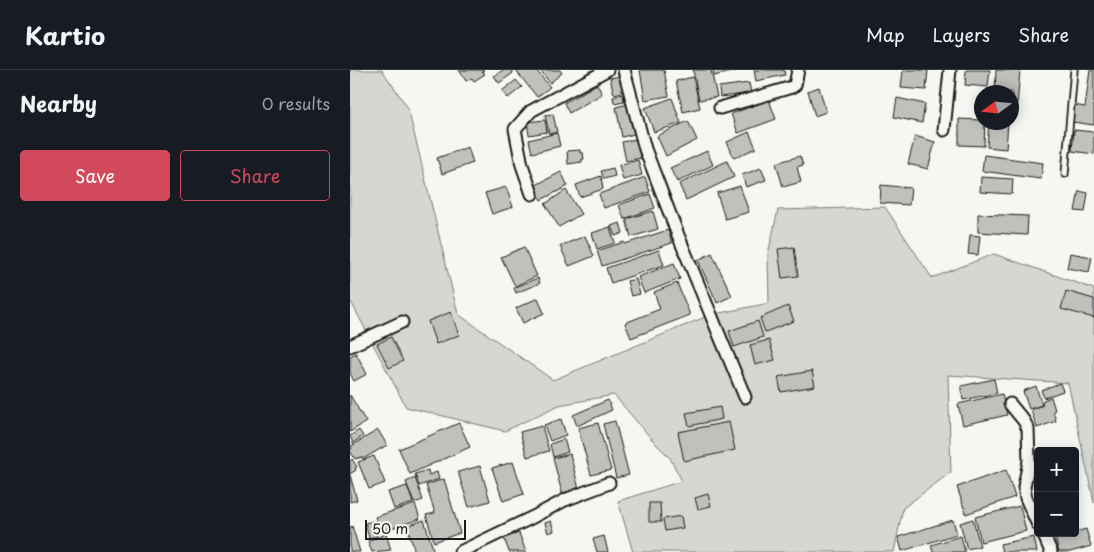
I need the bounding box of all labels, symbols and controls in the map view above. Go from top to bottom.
text: Kartio [25,17,105,53]
text: Map [866,21,905,48]
text: Layers [933,21,990,48]
text: Share [1018,21,1069,48]
north arrow [974,85,1019,130]
text: Nearby [20,87,97,119]
text: 0 results [262,91,330,115]
button: Save [20,150,170,201]
button: Share [180,150,330,201]
map controls [1034,447,1079,537]
button: + [1034,447,1079,492]
button: − [1034,492,1079,537]
scale bar [365,517,466,540]
text: 50 m [372,518,408,539]

